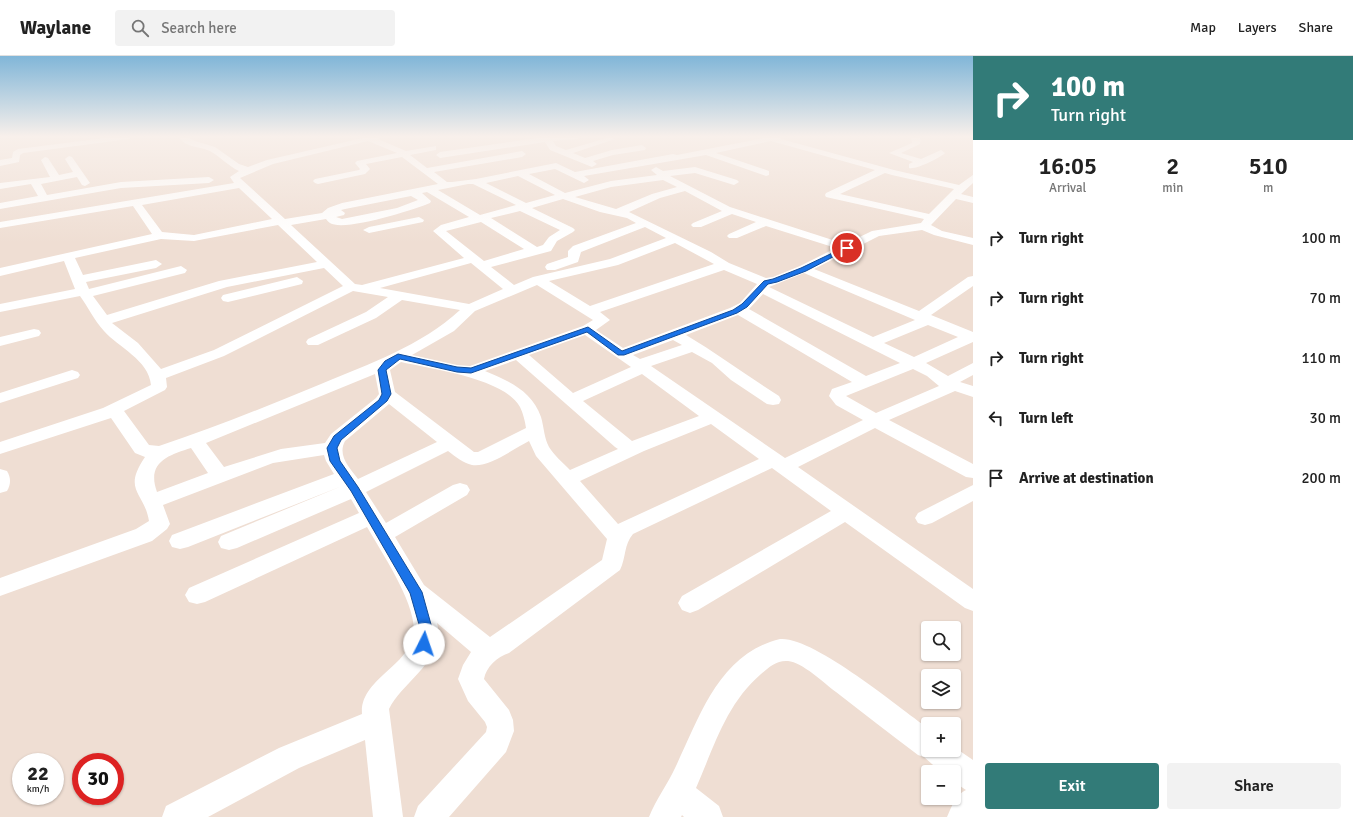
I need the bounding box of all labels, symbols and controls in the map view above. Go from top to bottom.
search box [115,10,395,46]
text: Waylane [20,16,91,40]
icon: search [129,17,151,39]
text: Search here [161,19,237,37]
text: Map [1190,19,1216,36]
text: Layers [1238,19,1277,36]
text: Share [1299,19,1333,36]
text: 100 m [1051,70,1125,104]
icon: right [985,72,1037,124]
text: Turn right [1051,104,1126,126]
text: 16:05 [1038,151,1097,181]
text: 2 [1166,151,1179,181]
text: 510 [1249,151,1288,181]
text: Arrival [1049,180,1086,196]
text: min [1162,180,1183,196]
text: m [1263,180,1273,196]
icon: right [985,227,1007,249]
text: Turn right [1019,229,1084,247]
text: 100 m [1301,229,1341,247]
pin [830,231,864,265]
icon: arrive [836,237,858,259]
icon: right [985,287,1007,309]
text: Turn right [1019,289,1084,307]
text: 70 m [1310,289,1341,307]
icon: right [985,347,1007,369]
text: Turn right [1019,349,1084,367]
text: 110 m [1301,349,1341,367]
icon: left [985,407,1007,429]
text: Turn left [1019,409,1073,427]
text: 30 m [1310,409,1341,427]
icon: arrive [985,467,1007,489]
text: Arrive at destination [1019,469,1154,487]
text: 200 m [1301,469,1341,487]
map controls [921,621,961,805]
button: search [921,621,961,661]
position arrow [403,623,445,665]
button: layers [921,669,961,709]
button: + [921,717,961,757]
speed limit sign: 30 [72,753,124,805]
text: 22 [27,761,49,786]
button: Exit [985,763,1159,809]
button: Share [1167,763,1341,809]
button: − [921,765,961,805]
text: km/h [27,783,49,795]

